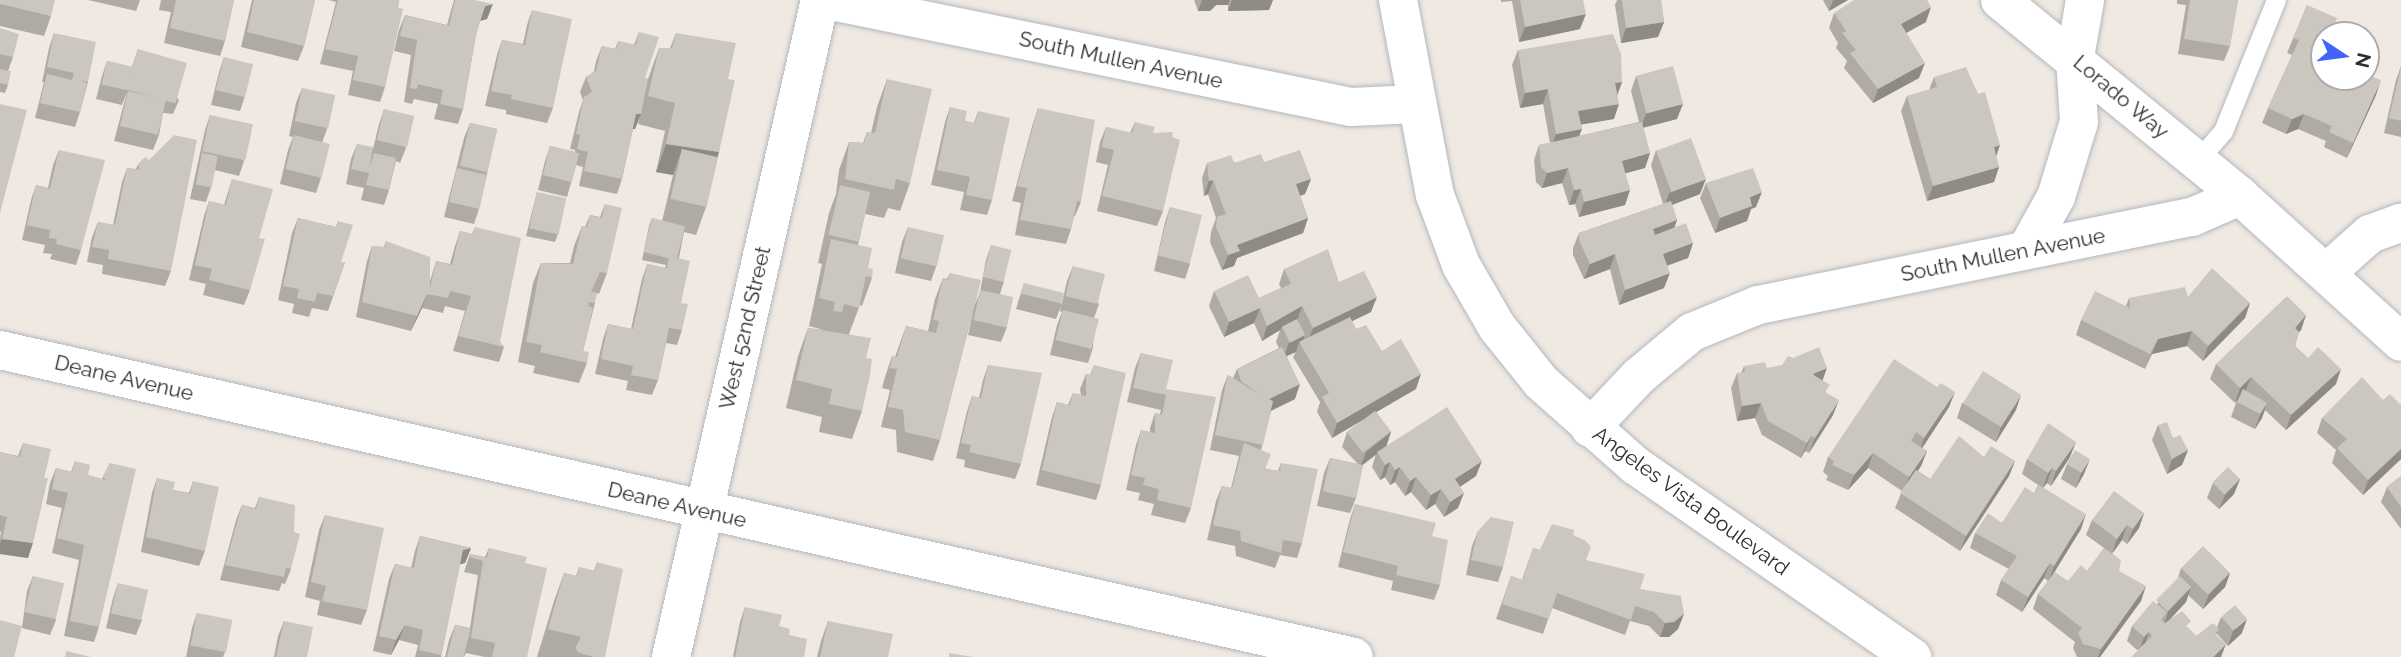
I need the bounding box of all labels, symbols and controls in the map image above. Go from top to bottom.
north arrow [2310,21,2380,91]
street label: South Mullen Avenue [1017,26,1225,94]
street label: Lorado Way [2068,50,2174,144]
text: N [2351,51,2376,70]
street label: South Mullen Avenue [1898,223,2108,287]
street label: West 52nd Street [714,244,776,412]
street label: Deane Avenue [52,350,196,406]
street label: Angeles Vista Boulevard [1588,421,1794,581]
street label: Deane Avenue [605,477,749,533]

